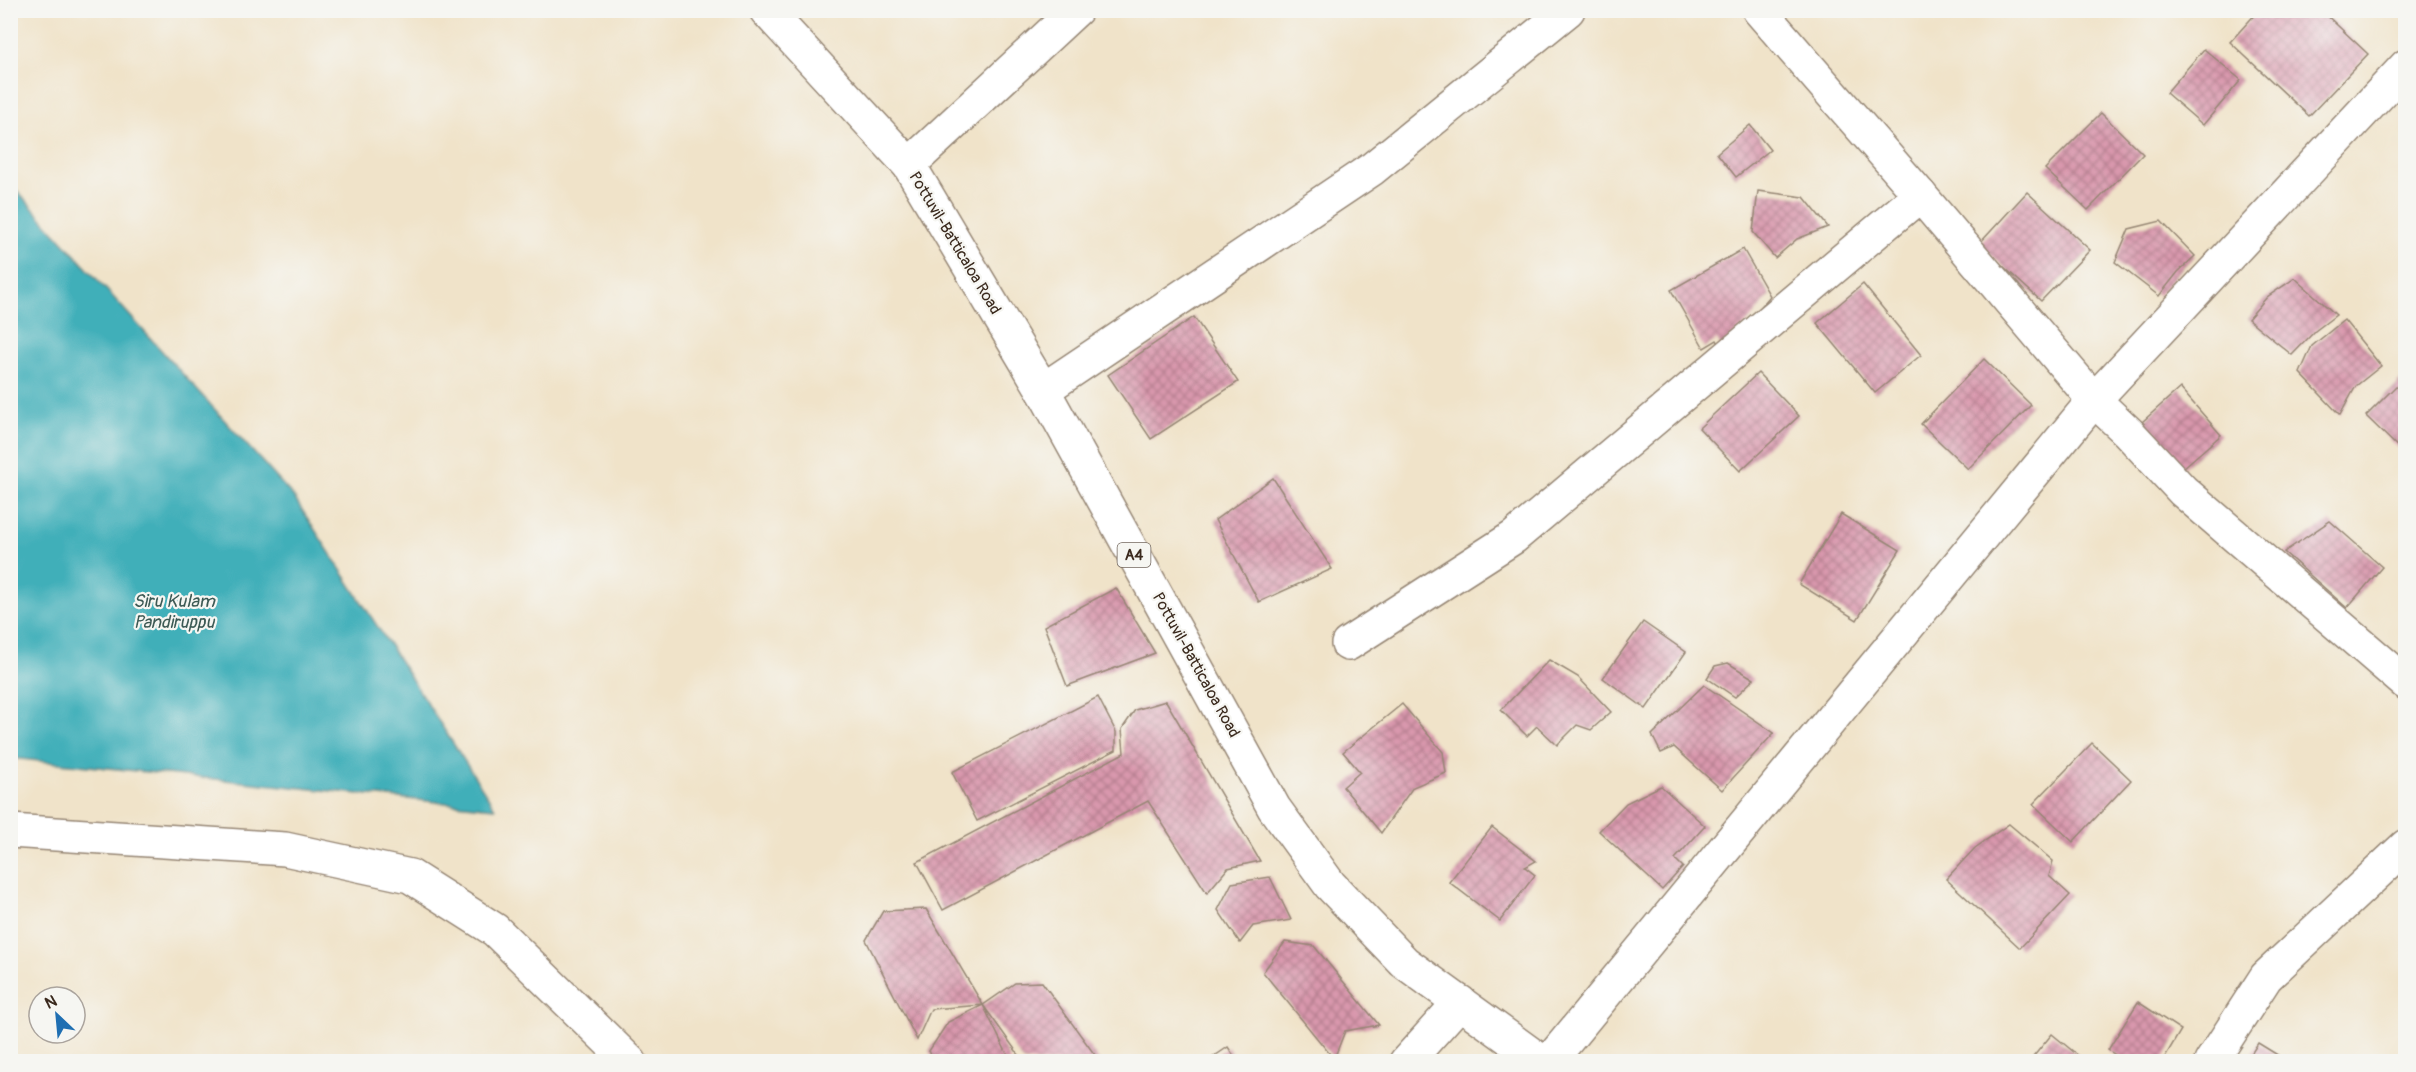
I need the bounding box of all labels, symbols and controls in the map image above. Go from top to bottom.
street label: Pottuvil-Batticaloa Road [904,168,1006,318]
road number: A4 [1118,543,1150,567]
street label: Pottuvil-Batticaloa Road [1148,589,1244,741]
water label: Siru Kulam Pandiruppu [133,590,216,634]
north arrow [27,985,87,1045]
text: N [42,991,60,1014]

